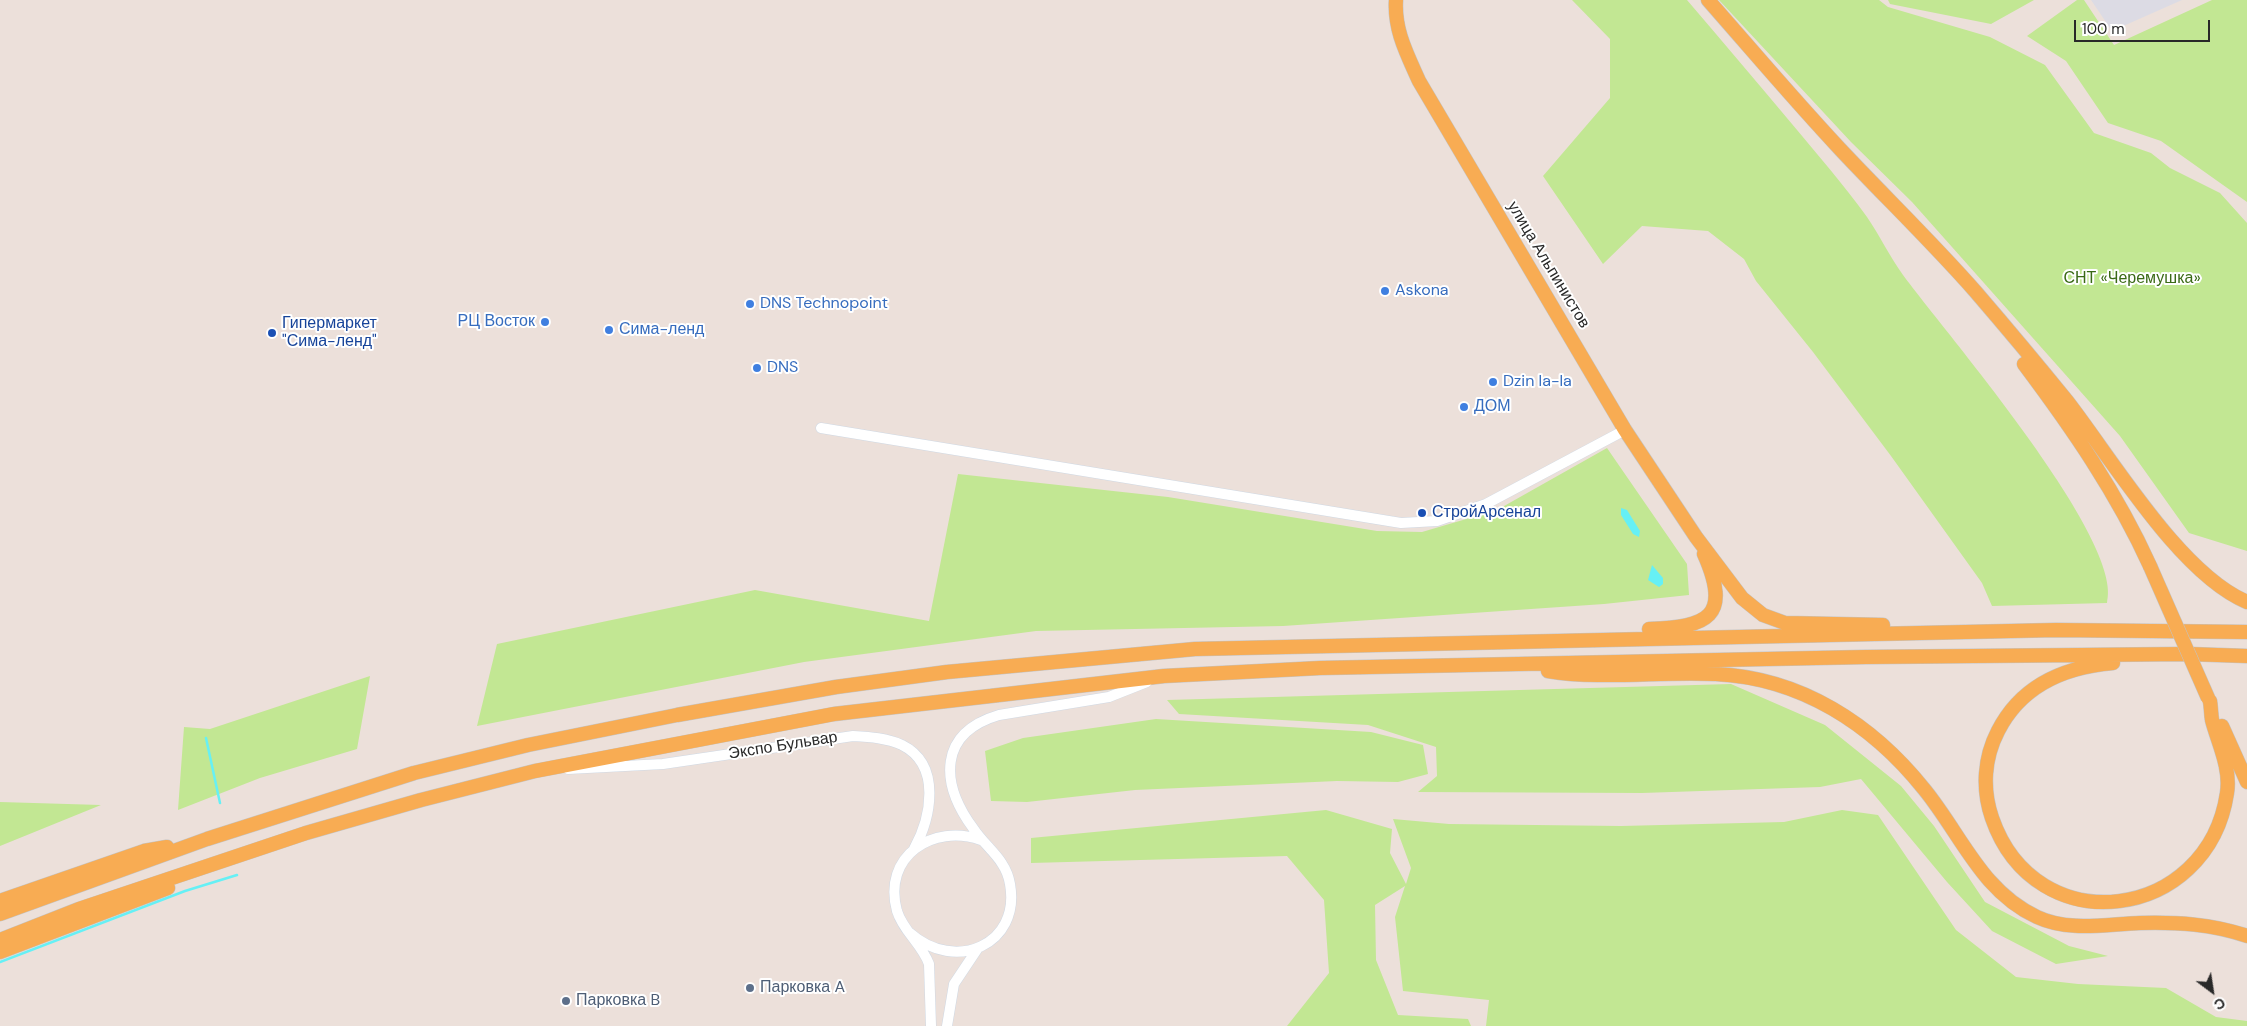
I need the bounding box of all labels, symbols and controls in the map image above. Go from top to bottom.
scale bar [2077,10,2213,42]
text: 100 m [2082,19,2125,39]
street label: улица Альпинистов [1503,198,1593,332]
park label: СНТ «Черемушка» [2063,269,2201,289]
place label: Askona [1395,281,1449,301]
marker: Askona [1379,285,1391,297]
place label: DNS Technopoint [760,294,888,314]
marker: DNS Technopoint [744,298,756,310]
place label: РЦ Восток [458,312,535,332]
place label: Гипермаркет "Сима-ленд" [282,314,377,352]
marker: РЦ Восток [539,316,551,328]
place label: Сима-ленд [619,320,704,340]
marker: Сима-ленд [603,324,615,336]
marker: Гипермаркет "Сима-ленд" [266,327,278,339]
place label: DNS [767,358,798,378]
marker: DNS [751,362,763,374]
place label: Dzin la-la [1503,372,1572,392]
marker: Dzin la-la [1487,376,1499,388]
place label: ДОМ [1474,397,1511,417]
marker: ДОМ [1458,401,1470,413]
place label: СтройАрсенал [1432,503,1541,523]
marker: СтройАрсенал [1416,507,1428,519]
street label: Экспо Бульвар [727,728,839,764]
north arrow [2187,966,2237,1016]
place label: Парковка A [760,978,845,998]
marker: Парковка A [744,982,756,994]
place label: Парковка B [576,991,660,1011]
text: С [2211,994,2229,1014]
marker: Парковка B [560,995,572,1007]

